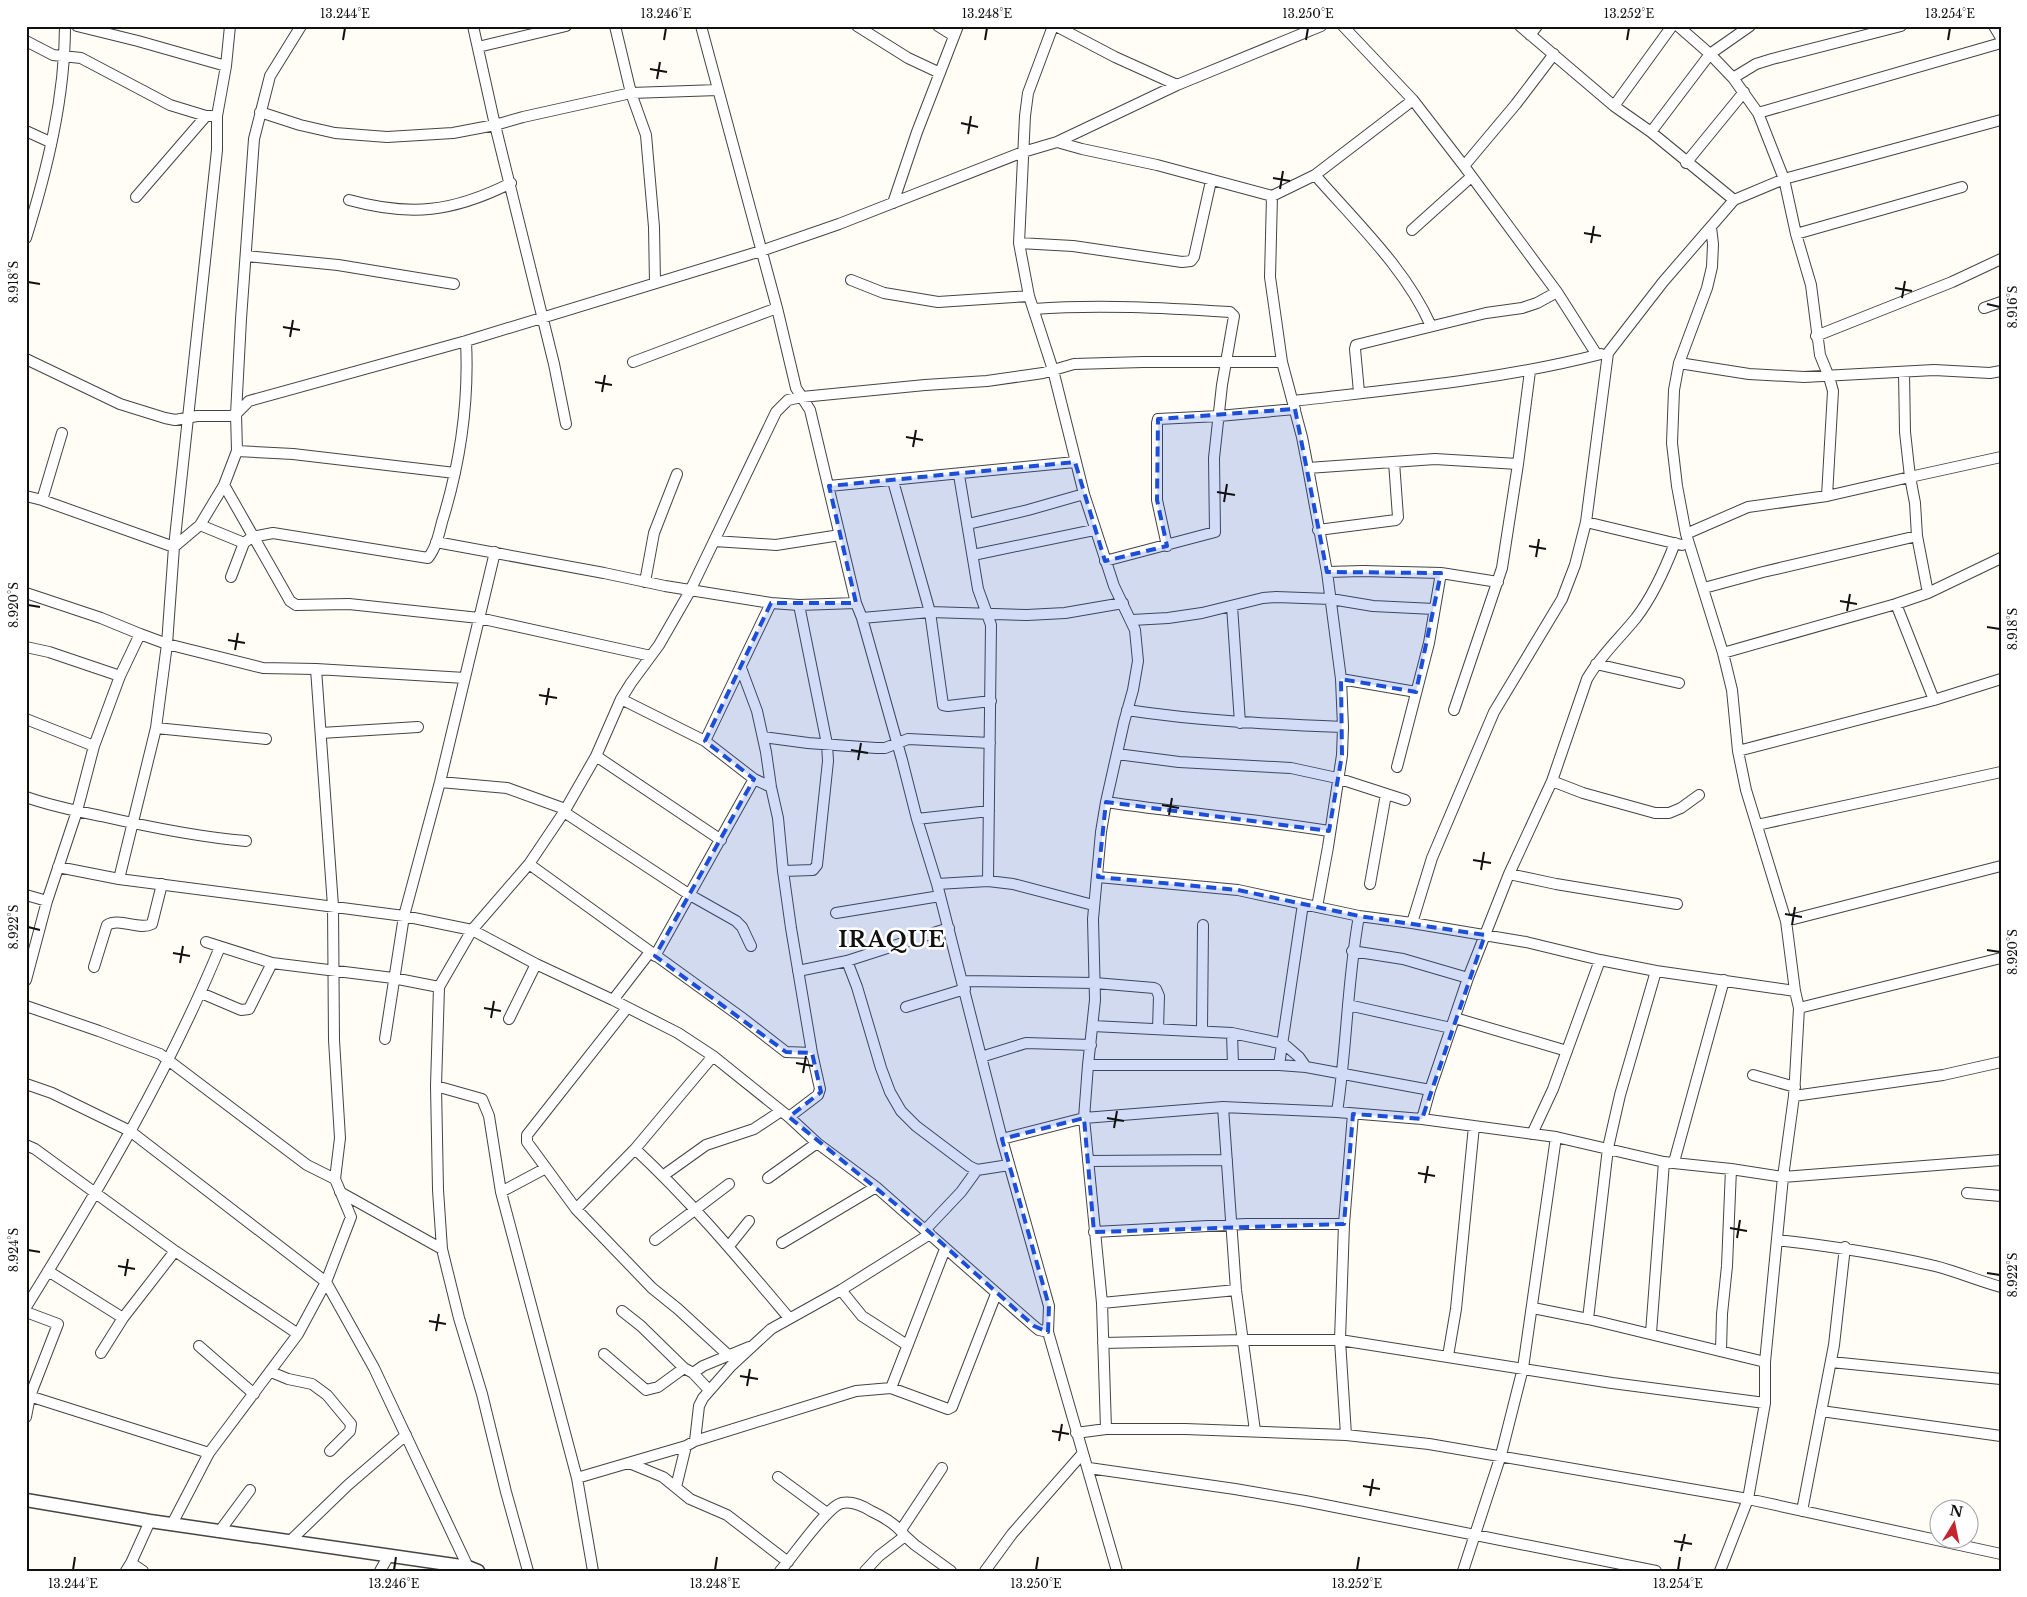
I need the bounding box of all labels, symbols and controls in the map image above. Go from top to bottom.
text: 13.244°E [320,6,370,21]
text: 13.246°E [641,6,692,21]
text: 13.248°E [962,6,1013,21]
text: 13.250°E [1282,6,1334,21]
text: 13.252°E [1604,6,1654,21]
text: 13.254°E [1925,6,1975,21]
text: 8.918°S [6,260,21,303]
text: 8.916°S [2005,285,2020,329]
text: 8.920°S [6,582,21,628]
text: 8.918°S [2005,607,2020,650]
text: 8.922°S [6,904,21,949]
district label: IRAQUE [838,926,946,953]
text: 8.920°S [2005,929,2020,975]
text: 8.924°S [6,1228,21,1272]
text: 8.922°S [2005,1252,2020,1297]
north arrow [1930,1500,1980,1550]
text: N [1948,1501,1964,1521]
text: 13.244°E [48,1576,98,1591]
text: 13.246°E [369,1576,420,1591]
text: 13.248°E [690,1576,741,1591]
text: 13.250°E [1010,1576,1062,1591]
text: 13.252°E [1332,1576,1382,1591]
text: 13.254°E [1653,1576,1703,1591]

